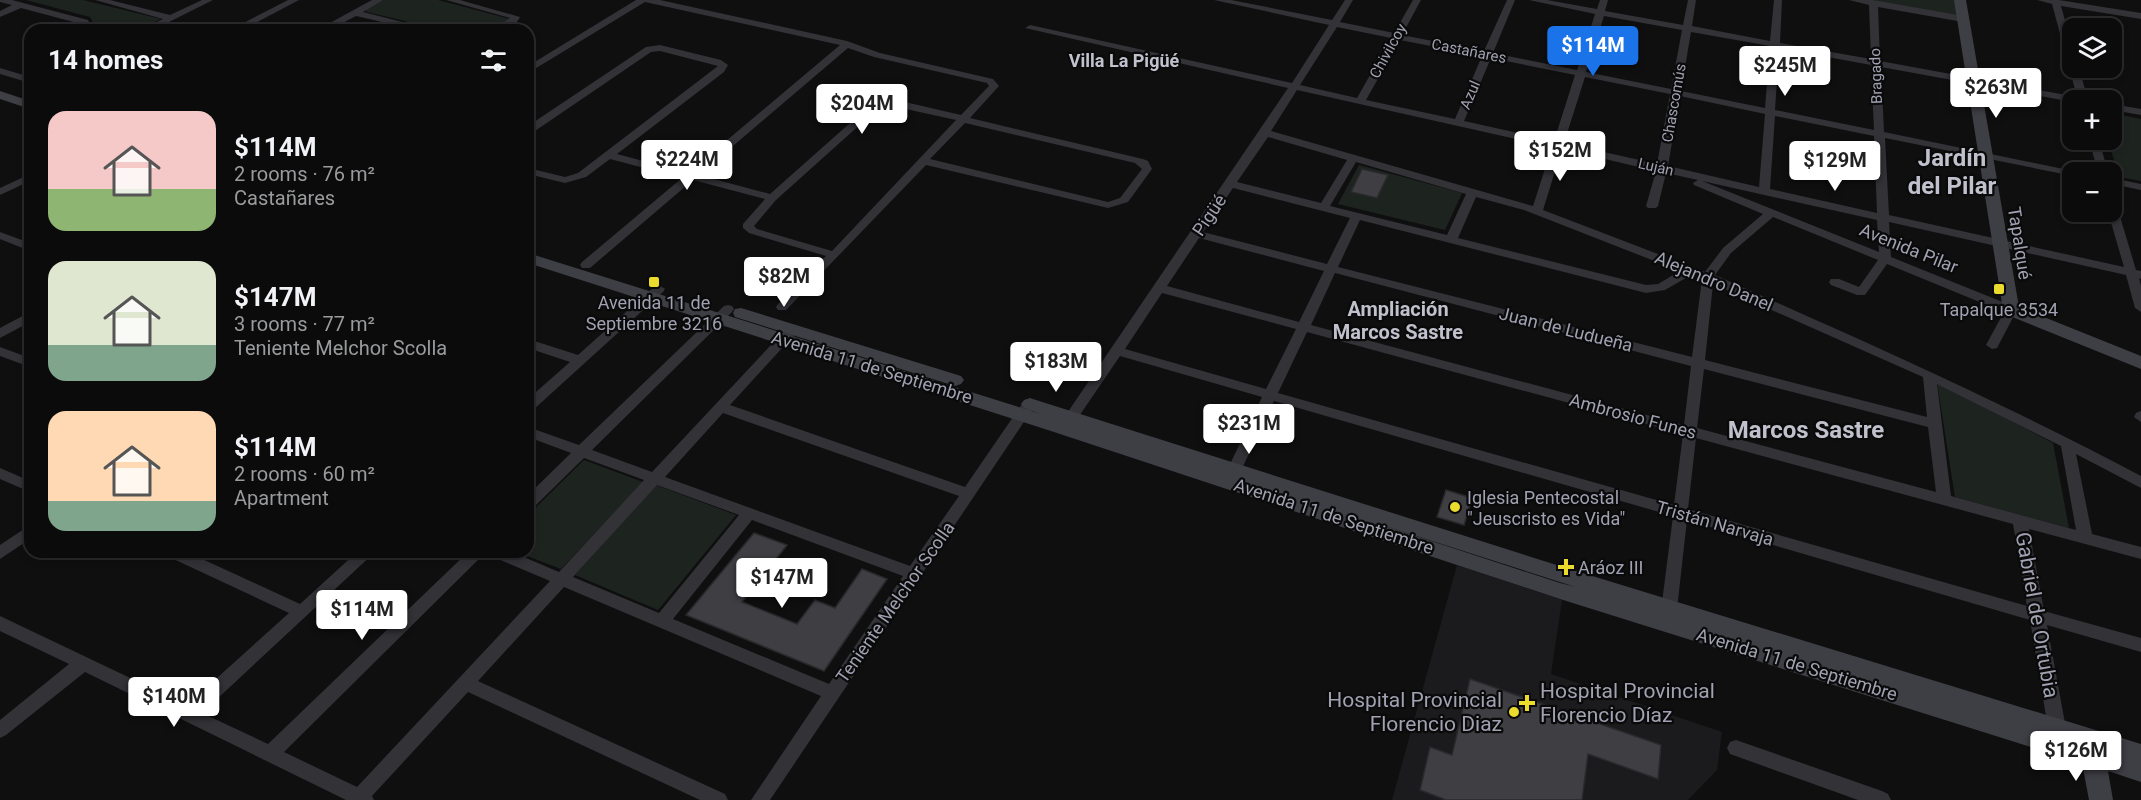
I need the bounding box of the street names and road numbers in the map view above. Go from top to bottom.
street label: Chivilcoy [1366,21,1410,81]
street label: Castañares [1430,35,1508,67]
street label: Bragado [1866,48,1886,104]
street label: Chascomús [1658,62,1690,144]
street label: Azul [1456,78,1484,112]
street label: Luján [1636,154,1676,180]
street label: Pigüé [1188,190,1230,240]
street label: Tapalqué [2004,205,2036,281]
street label: Avenida Pilar [1857,219,1961,277]
street label: Alejandro Danel [1652,247,1776,315]
street label: Juan de Ludueña [1497,302,1635,356]
street label: Avenida 11 de Septiembre [769,326,975,408]
street label: Ambrosio Funes [1567,389,1699,443]
street label: Avenida 11 de Septiembre [1232,474,1436,558]
street label: Tristán Narvaja [1654,496,1776,550]
street label: Teniente Melchor Scolla [831,517,959,687]
street label: Gabriel de Ortubia [2011,530,2063,700]
street label: Avenida 11 de Septiembre [1694,623,1900,705]

